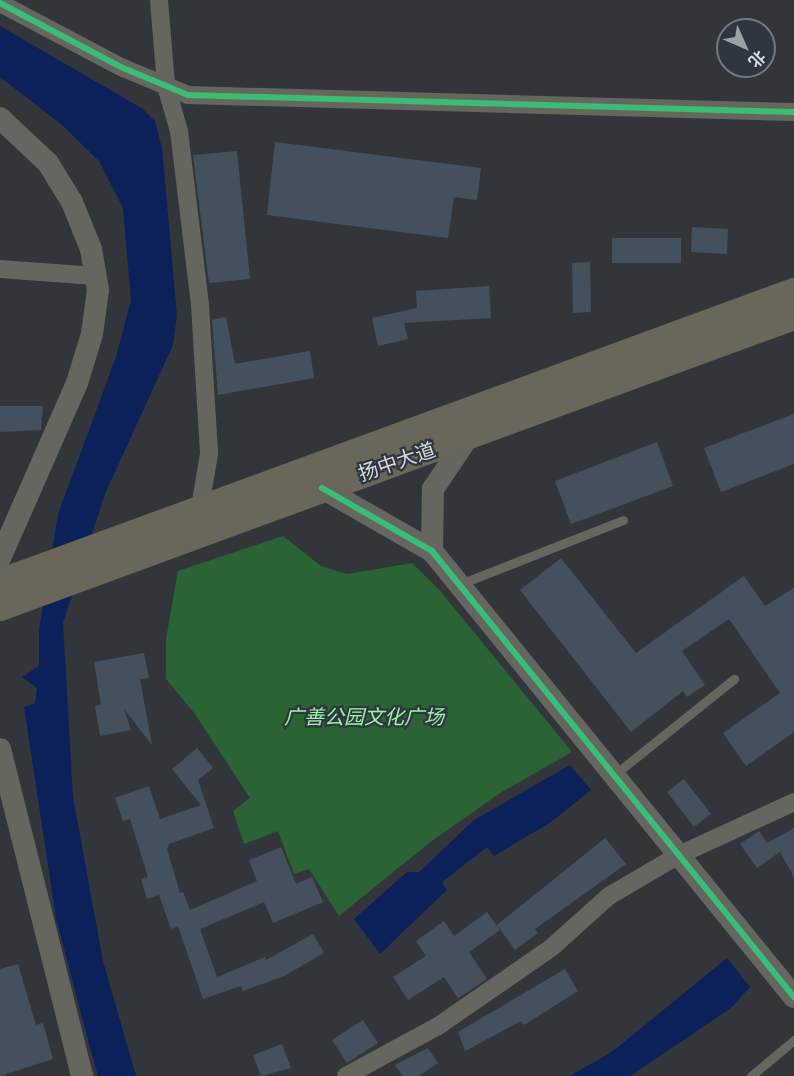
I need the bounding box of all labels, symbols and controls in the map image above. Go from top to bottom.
north arrow [716,18,776,78]
text: 北 [745,47,770,72]
street label: 扬中大道 [355,438,439,486]
park label: 广善公园文化广场 [284,705,444,729]

